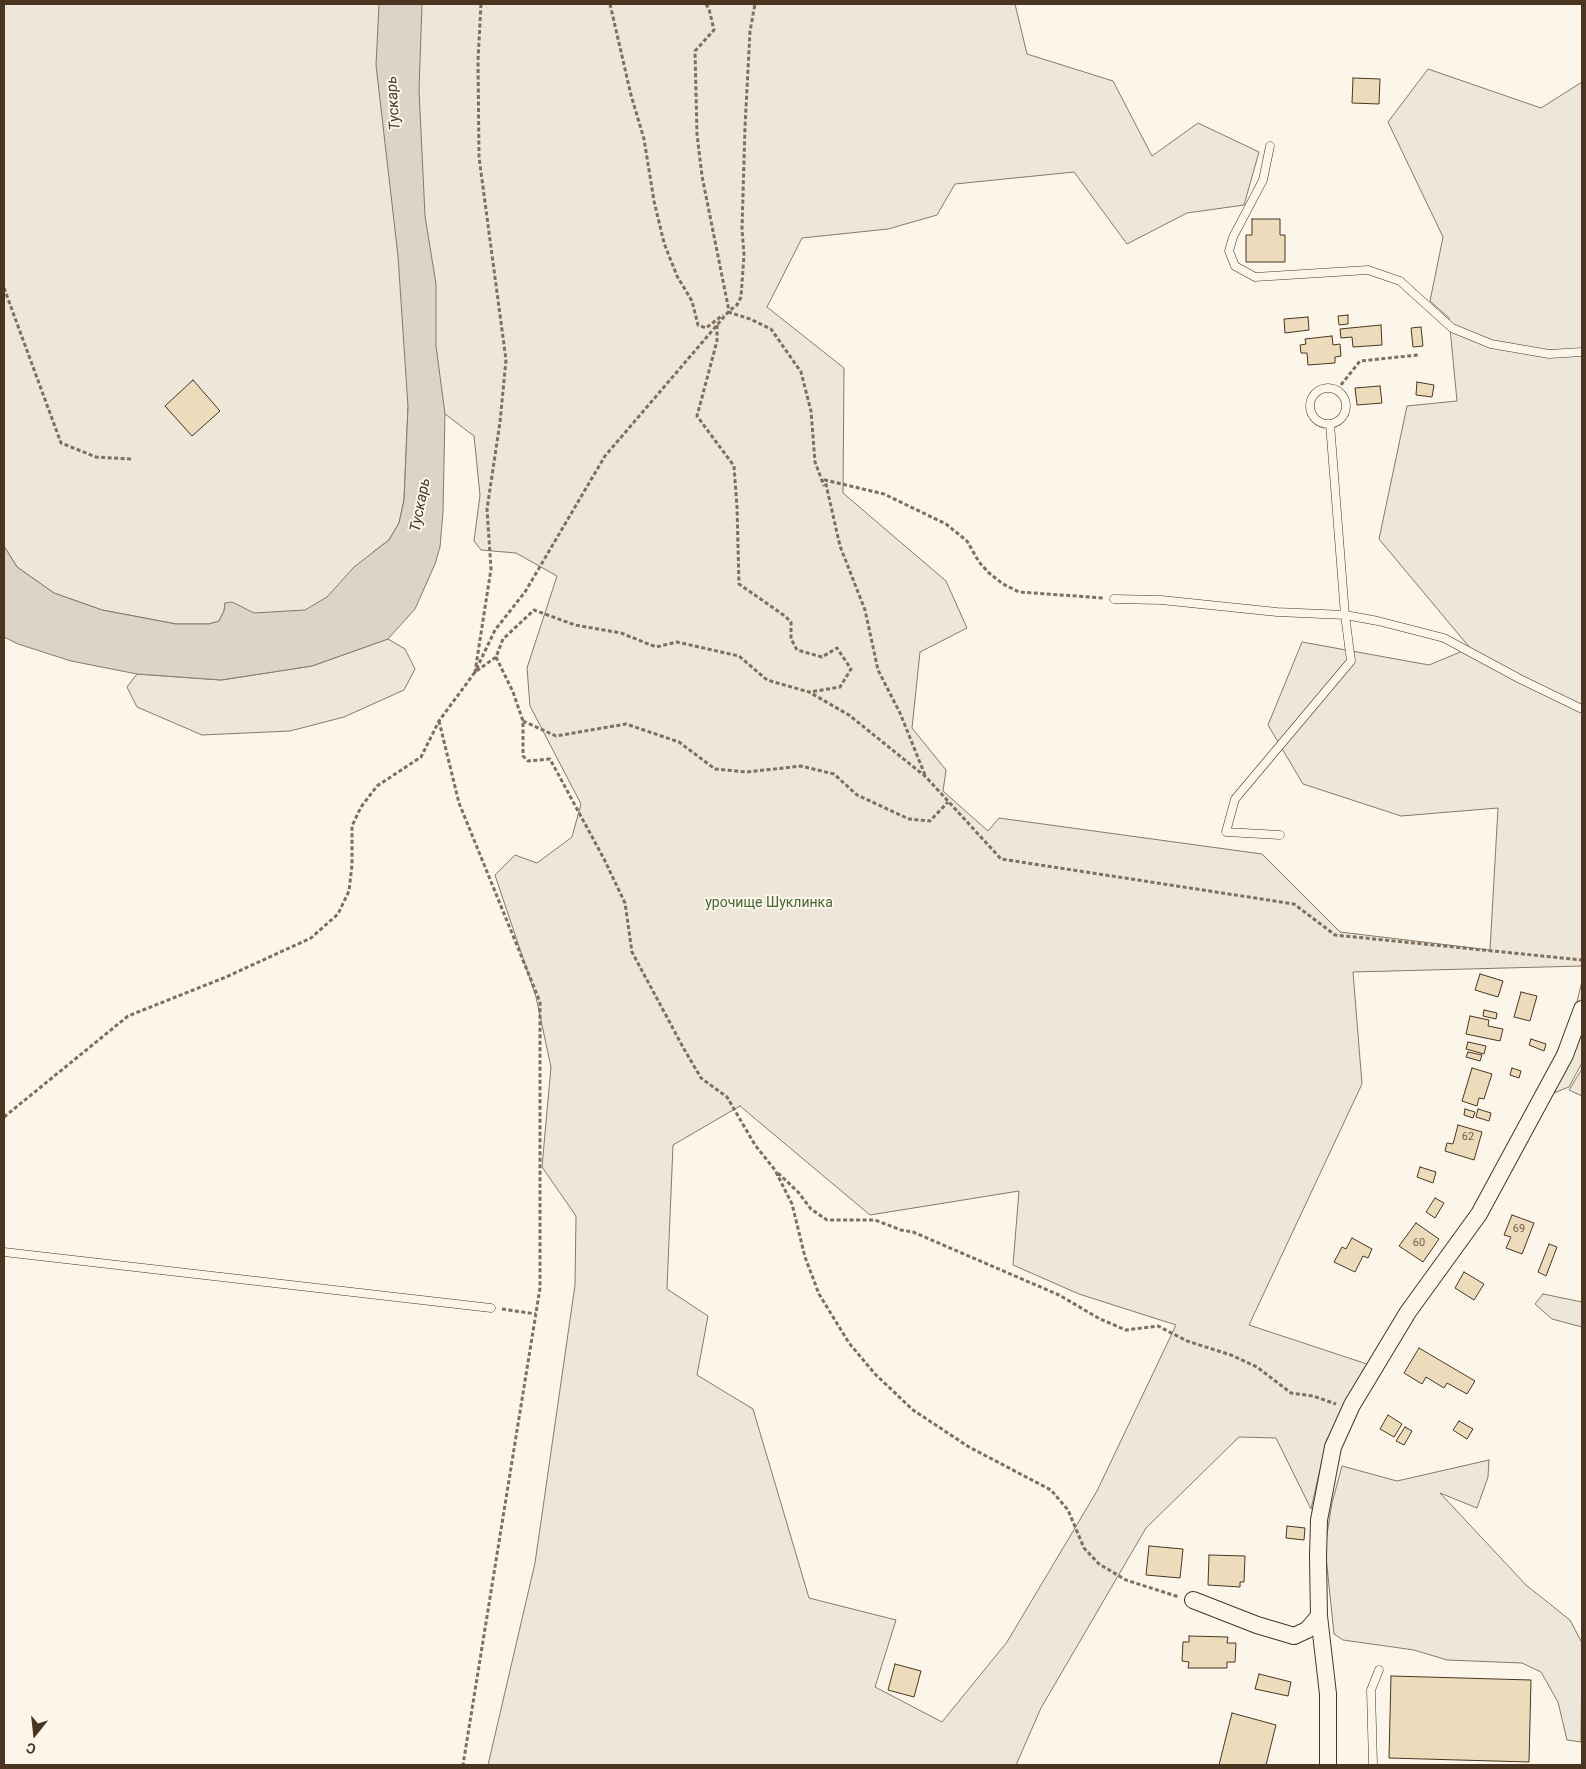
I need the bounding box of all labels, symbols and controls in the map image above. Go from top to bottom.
water label: Тускарь [383,75,405,131]
water label: Тускарь [407,477,435,533]
park label: урочище Шуклинка [705,895,833,911]
house number: 62 [1462,1130,1474,1144]
house number: 69 [1513,1222,1525,1236]
house number: 60 [1413,1236,1425,1250]
north arrow [10,1709,60,1759]
text: С [24,1739,37,1757]

